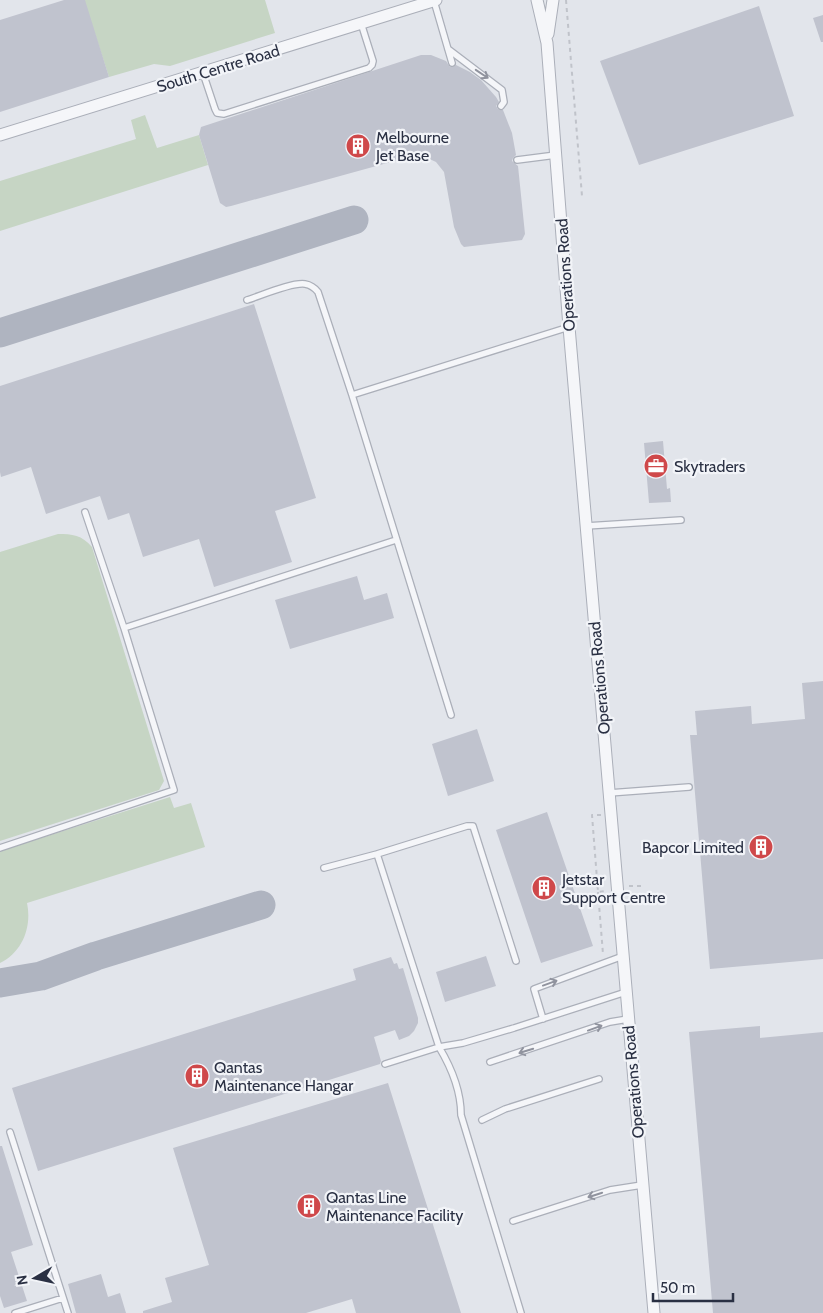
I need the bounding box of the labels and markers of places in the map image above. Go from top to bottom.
place label: Melbourne Jet Base [375,128,449,165]
building icon: Melbourne Jet Base [345,133,371,159]
office icon: Skytraders [643,453,669,479]
place label: Skytraders [674,457,746,476]
building icon: Bapcor Limited [748,834,774,860]
place label: Bapcor Limited [642,838,744,857]
place label: Jetstar Support Centre [561,870,665,907]
building icon: Jetstar Support Centre [531,875,557,901]
place label: Qantas Maintenance Hangar [214,1058,354,1095]
building icon: Qantas Maintenance Hangar [184,1063,210,1089]
place label: Qantas Line Maintenance Facility [326,1188,463,1225]
building icon: Qantas Line Maintenance Facility [296,1193,322,1219]

